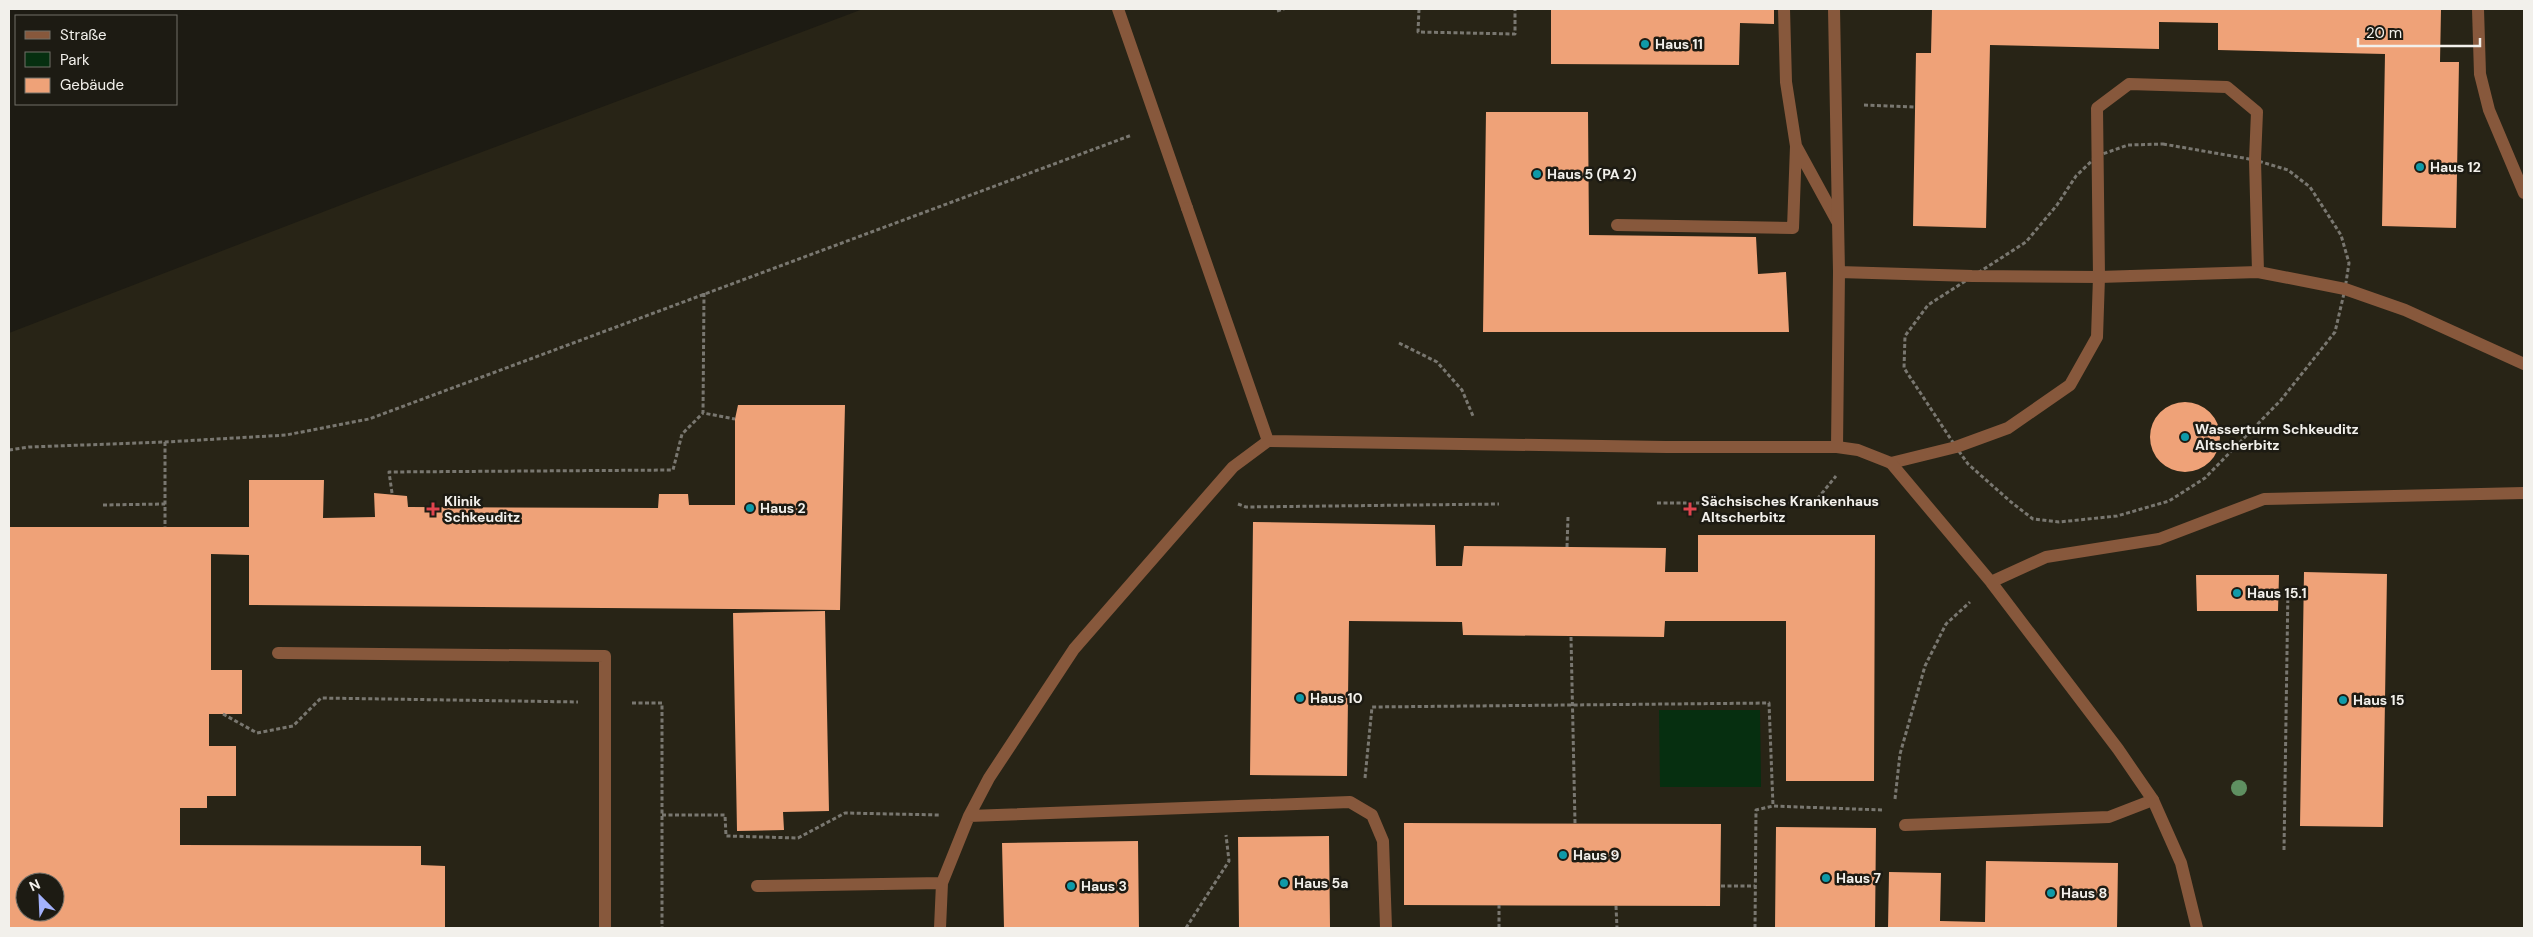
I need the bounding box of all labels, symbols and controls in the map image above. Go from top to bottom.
legend [15,15,178,105]
scale bar [2358,15,2480,47]
text: 20 m [2366,23,2402,43]
text: Straße [60,25,107,45]
place label: Haus 11 [1655,35,1703,53]
marker: Haus 11 [1639,38,1651,50]
text: Park [60,50,90,70]
text: Gebäude [60,75,124,95]
place label: Haus 12 [2430,158,2481,176]
marker: Haus 12 [2414,161,2426,173]
place label: Haus 5 (PA 2) [1547,165,1637,183]
marker: Haus 5 (PA 2) [1531,168,1543,180]
place label: Wasserturm Schkeuditz Altscherbitz [2195,420,2359,454]
marker: Wasserturm Schkeuditz Altscherbitz [2179,431,2191,443]
place label: Klinik Schkeuditz [444,492,520,526]
place label: Sächsisches Krankenhaus Altscherbitz [1701,492,1879,526]
place label: Haus 2 [760,499,806,517]
marker: Klinik Schkeuditz [426,502,440,516]
marker: Haus 2 [744,502,756,514]
marker: Sächsisches Krankenhaus Altscherbitz [1683,502,1697,516]
place label: Haus 15.1 [2247,584,2307,602]
marker: Haus 15.1 [2231,587,2243,599]
place label: Haus 10 [1310,689,1363,707]
place label: Haus 15 [2353,691,2404,709]
marker: Haus 10 [1294,692,1306,704]
marker: Haus 15 [2337,694,2349,706]
place label: Haus 9 [1573,846,1620,864]
marker: Haus 9 [1557,849,1569,861]
place label: Haus 7 [1836,869,1882,887]
north arrow [15,872,65,922]
marker: Haus 7 [1820,872,1832,884]
place label: Haus 5a [1294,874,1348,892]
text: N [26,875,43,895]
place label: Haus 3 [1081,877,1127,895]
marker: Haus 5a [1278,877,1290,889]
marker: Haus 3 [1065,880,1077,892]
place label: Haus 8 [2061,884,2108,902]
marker: Haus 8 [2045,887,2057,899]

